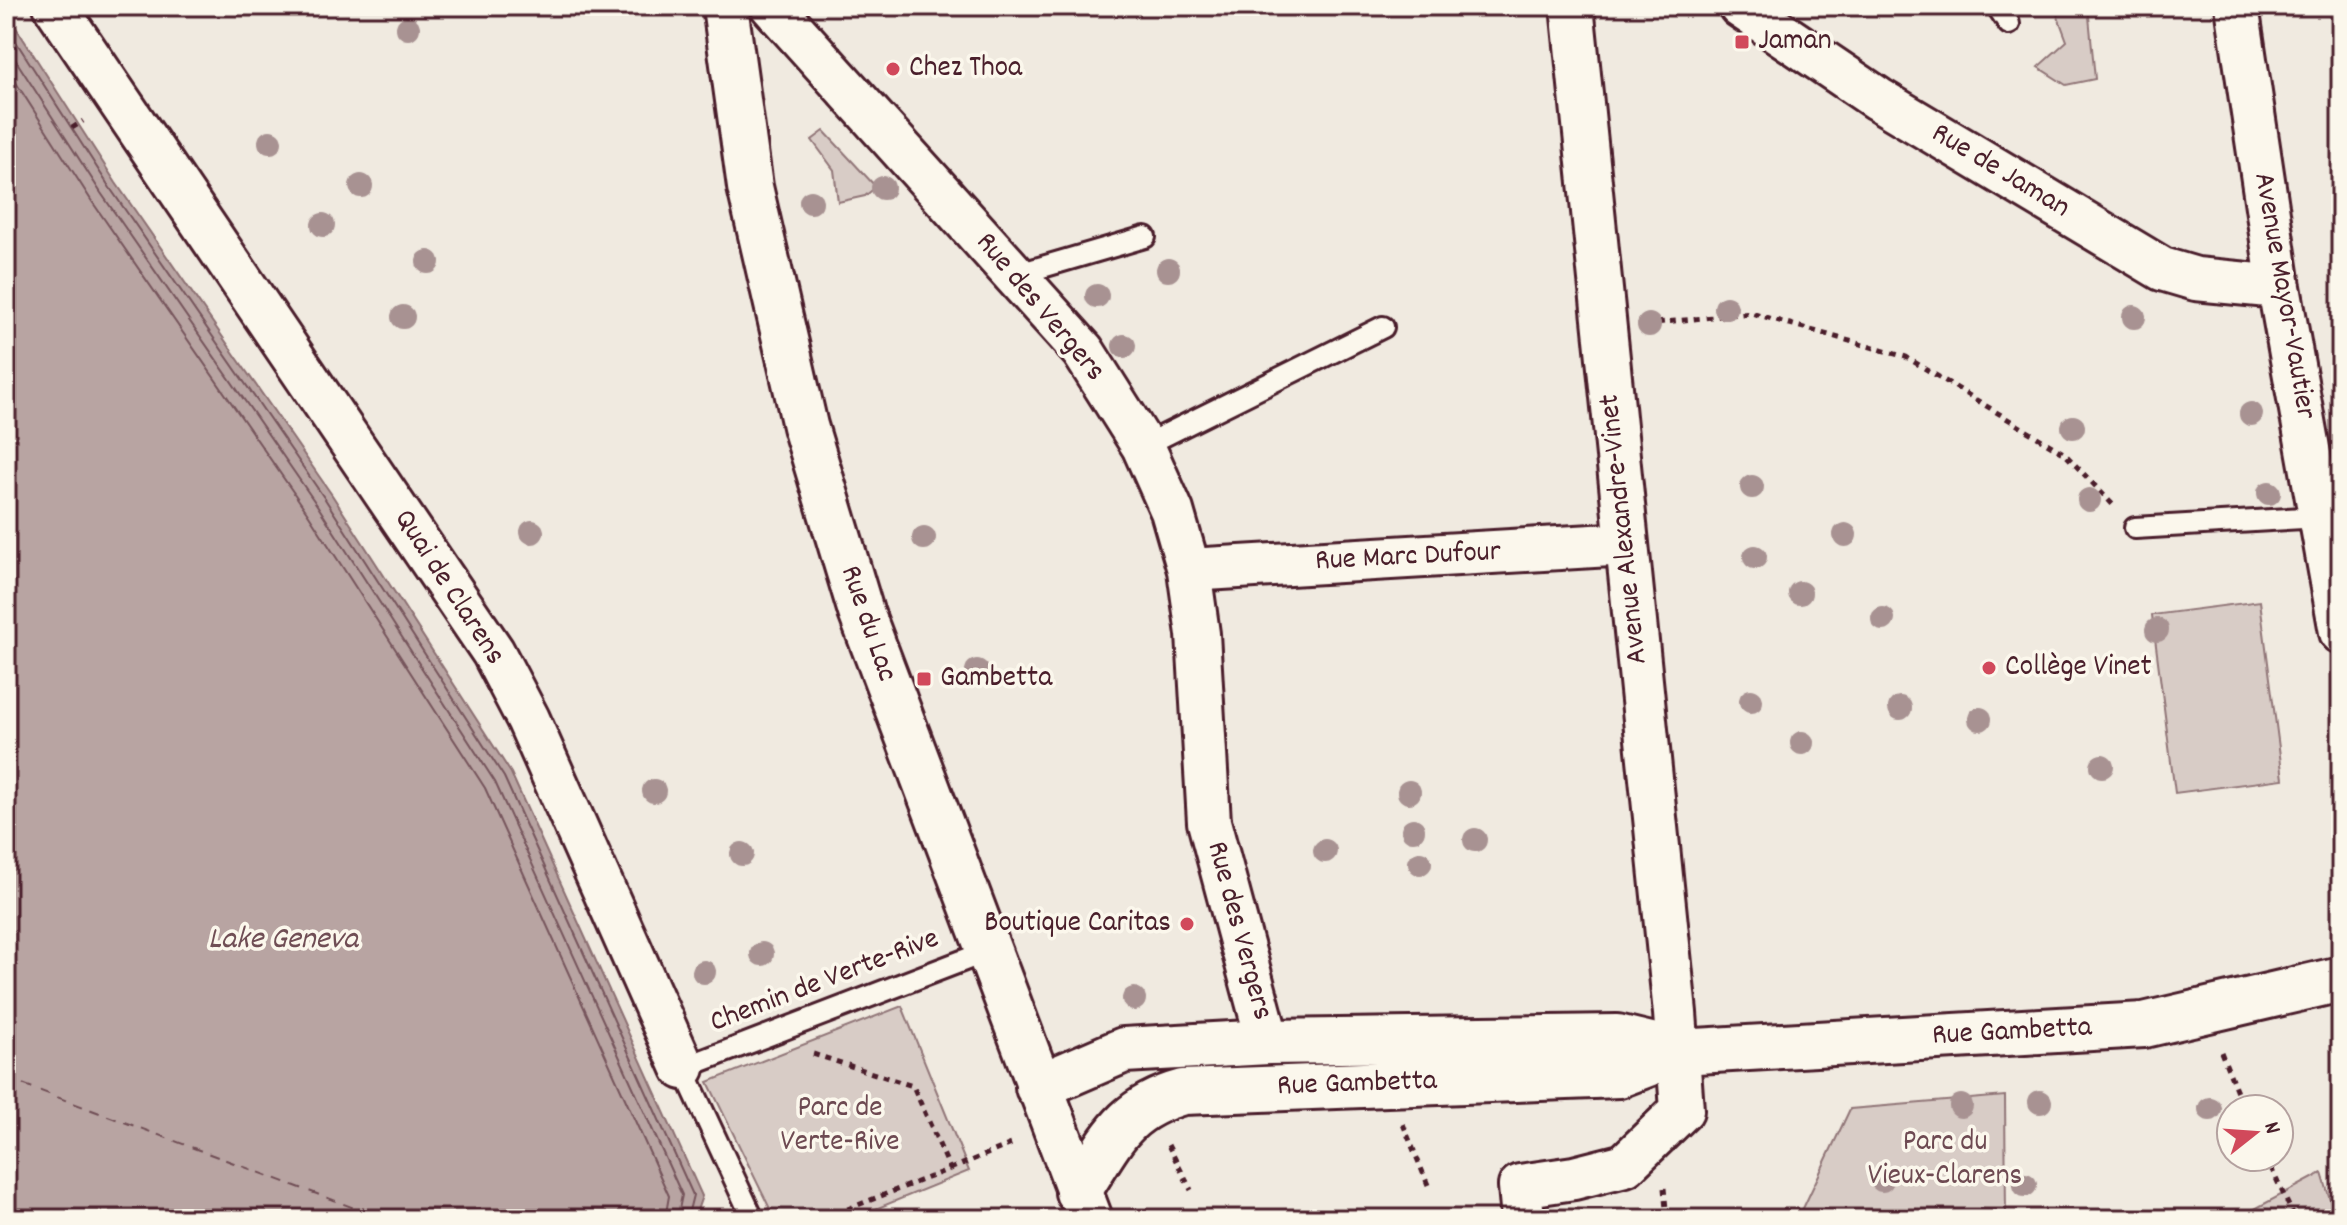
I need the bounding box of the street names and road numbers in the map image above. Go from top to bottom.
street label: Rue de Jaman [1922,114,2078,230]
street label: Avenue Mayor-Vautier [2240,169,2326,423]
street label: Rue des Vergers [964,224,1114,392]
street label: Avenue Alexandre-Vinet [1589,392,1661,666]
street label: Quai de Clarens [382,502,514,674]
street label: Rue Marc Dufour [1314,532,1502,584]
street label: Rue du Lac [827,560,907,688]
street label: Rue des Vergers [1194,837,1282,1025]
street label: Chemin de Verte-Rive [704,919,946,1045]
street label: Rue Gambetta [1931,1007,2094,1059]
street label: Rue Gambetta [1276,1061,1439,1109]

